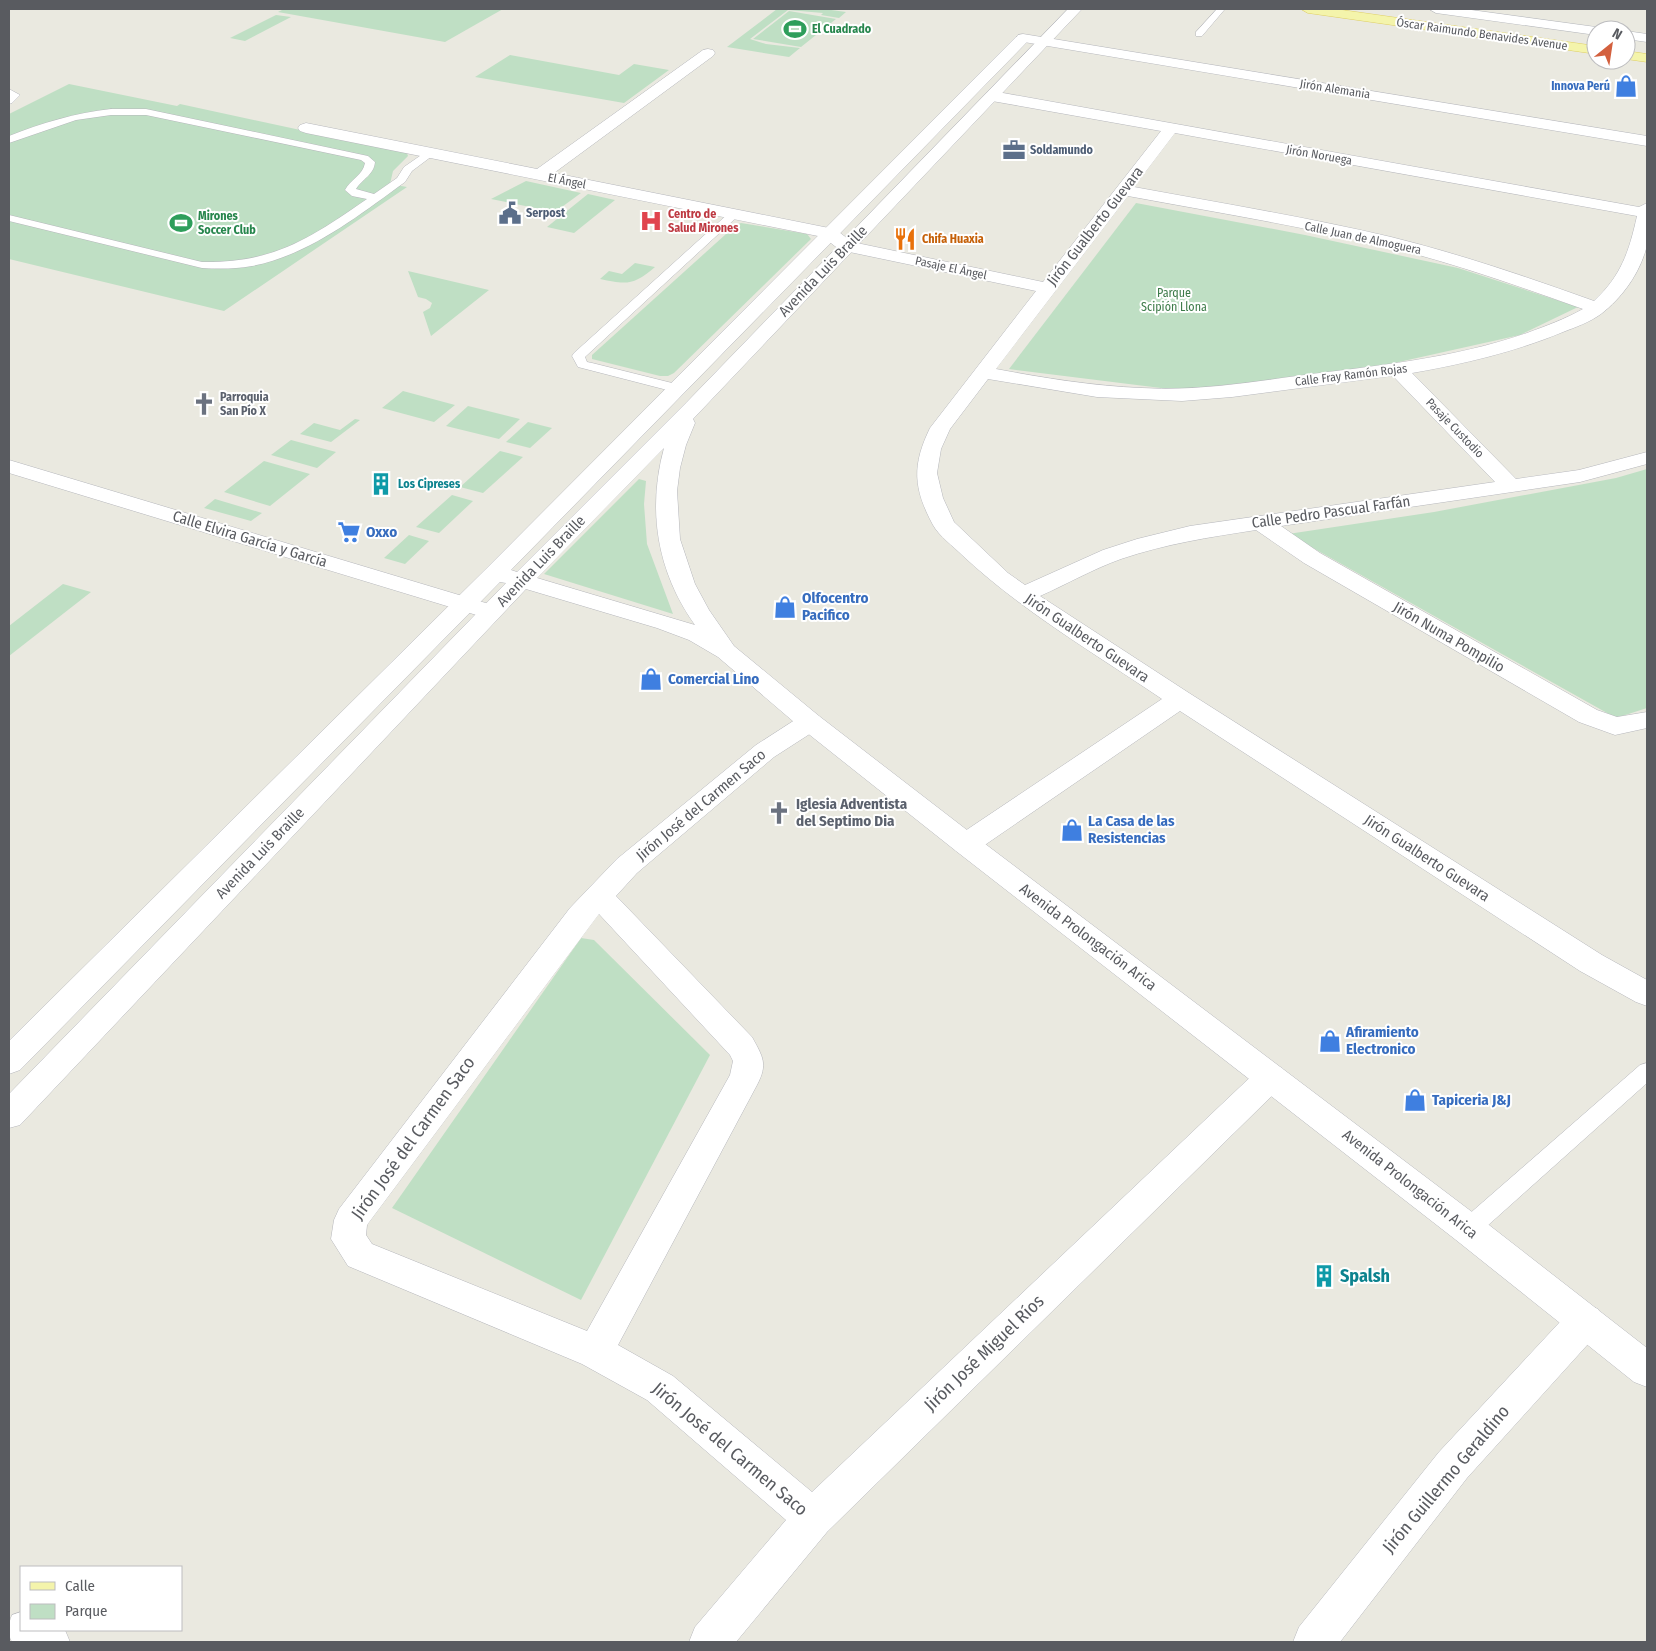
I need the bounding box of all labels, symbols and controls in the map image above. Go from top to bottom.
street label: Óscar Raimundo Benavides Avenue [1396,14,1569,53]
sports icon: El Cuadrado [782,16,808,42]
north arrow [1586,20,1636,70]
place label: El Cuadrado [812,22,872,36]
text: N [1609,25,1625,44]
shop icon: Innova Perú [1613,73,1639,99]
street label: Jirón Alemania [1299,77,1371,102]
place label: Innova Perú [1551,79,1610,93]
office icon: Soldamundo [1001,137,1027,163]
street label: Jirón Noruega [1285,142,1353,168]
place label: Soldamundo [1030,143,1094,157]
street label: Jirón Gualberto Guevara [1043,163,1147,289]
street label: El Ángel [547,169,588,192]
public building icon: Serpost [497,200,523,226]
place label: Serpost [526,206,566,220]
place label: Centro de Salud Mirones [668,207,739,235]
hospital icon: Centro de Salud Mirones [638,208,664,234]
place label: Mirones Soccer Club [198,209,256,237]
sports icon: Mirones Soccer Club [168,210,194,236]
street label: Calle Juan de Almoguera [1303,219,1423,257]
street label: Avenida Luis Braille [775,222,871,320]
restaurant icon: Chifa Huaxia [892,226,918,252]
place label: Chifa Huaxia [922,232,984,246]
street label: Pasaje El Ángel [914,253,988,282]
park label: Parque Scipión Llona [1141,286,1207,314]
street label: Calle Fray Ramón Rojas [1294,361,1408,389]
place label: Parroquia San Pío X [220,390,269,418]
church icon: Parroquia San Pío X [191,391,217,417]
street label: Pasaje Custodio [1423,395,1487,461]
building icon: Los Cipreses [368,471,394,497]
place label: Los Cipreses [398,477,461,491]
street label: Calle Pedro Pascual Farfán [1251,492,1411,532]
street label: Calle Elvira García y García [171,507,329,571]
street label: Avenida Luis Braille [493,512,589,610]
supermarket icon: Oxxo [336,519,362,545]
place label: Oxxo [366,523,397,541]
place label: Olfocentro Pacifico [802,589,868,624]
street label: Jirón Gualberto Guevara [1021,590,1153,686]
shop icon: Olfocentro Pacifico [772,594,798,620]
street label: Jirón Numa Pompilio [1390,598,1508,676]
shop icon: Comercial Lino [638,666,664,692]
place label: Comercial Lino [668,670,759,688]
street label: Jirón José del Carmen Saco [633,745,769,864]
place label: Iglesia Adventista del Septimo Dia [796,795,908,830]
church icon: Iglesia Adventista del Septimo Dia [766,800,792,826]
street label: Avenida Luis Braille [212,804,308,902]
street label: Jirón Gualberto Guevara [1361,811,1493,905]
place label: La Casa de las Resistencias [1088,812,1175,847]
shop icon: La Casa de las Resistencias [1059,817,1085,843]
street label: Avenida Prolongación Arica [1016,880,1160,994]
place label: Afiramiento Electronico [1345,1023,1419,1058]
shop icon: Afiramiento Electronico [1317,1028,1343,1054]
street label: Jirón José del Carmen Saco [346,1052,480,1224]
shop icon: Tapiceria J&J [1402,1087,1428,1113]
place label: Tapiceria J&J [1432,1091,1511,1109]
street label: Avenida Prolongación Arica [1339,1126,1481,1242]
building icon: Spalsh [1311,1263,1337,1289]
place label: Spalsh [1340,1265,1390,1287]
street label: Jirón José Miguel Ríos [920,1290,1049,1416]
street label: Jirón José del Carmen Saco [648,1378,812,1520]
street label: Jirón Guillermo Geraldino [1378,1401,1514,1557]
legend [20,1566,182,1631]
text: Calle [65,1577,95,1595]
text: Parque [65,1602,108,1620]

